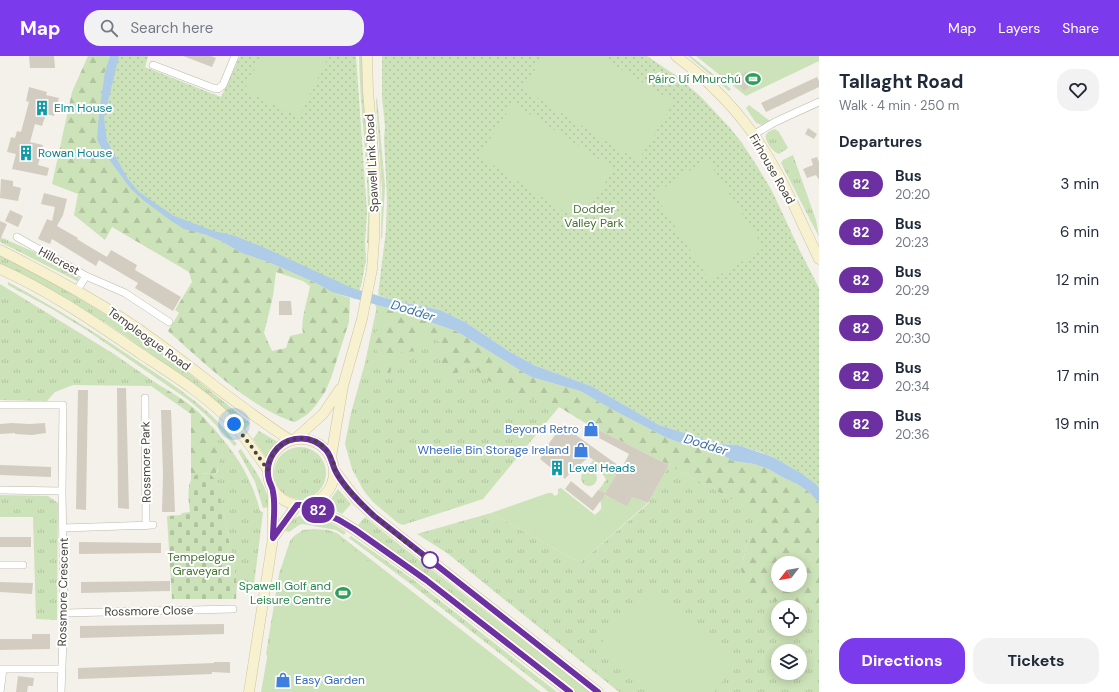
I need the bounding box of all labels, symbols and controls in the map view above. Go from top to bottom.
search box [84,10,364,46]
text: Map [20,16,60,41]
icon: search [98,17,120,39]
text: Search here [130,18,213,38]
text: Map [948,19,976,37]
text: Layers [998,19,1040,37]
text: Share [1062,19,1099,37]
text: Tallaght Road [839,69,963,94]
button: heart [1057,69,1099,111]
sports icon: Páirc Uí Mhurchú [744,70,762,88]
place label: Páirc Uí Mhurchú [648,71,741,87]
text: Walk · 4 min · 250 m [839,97,959,114]
building icon: Elm House [33,99,51,117]
place label: Elm House [54,100,113,116]
street label: Spawell Link Road [361,113,383,213]
street label: Firhouse Road [745,131,799,207]
text: Departures [839,132,922,152]
building icon: Rowan House [17,144,35,162]
place label: Rowan House [38,145,112,161]
text: Bus [895,166,922,186]
text: 3 min [1061,174,1099,194]
text: 82 [853,175,869,193]
text: 20:20 [895,186,930,203]
park label: Dodder Valley Park [564,201,624,231]
text: Bus [895,214,922,234]
text: 6 min [1060,222,1099,242]
text: 82 [853,223,869,241]
text: 20:23 [895,234,929,251]
street label: Hillcrest [36,243,83,279]
text: Bus [895,262,922,282]
text: 12 min [1056,270,1099,290]
text: 82 [853,271,869,289]
text: 20:29 [895,282,929,299]
water label: Dodder [389,296,438,326]
street label: Templeogue Road [104,304,194,374]
text: Bus [895,310,922,330]
text: 13 min [1056,318,1099,338]
text: 82 [853,319,869,337]
text: 20:30 [895,330,930,347]
text: Bus [895,358,922,378]
text: 17 min [1057,366,1099,386]
text: 82 [853,367,869,385]
text: 20:34 [895,378,929,395]
text: Bus [895,406,922,426]
your location [224,414,244,434]
text: 19 min [1055,414,1099,434]
text: 82 [853,415,869,433]
shop icon: Beyond Retro [582,420,600,438]
street label: Rossmore Park [137,421,155,503]
place label: Beyond Retro [505,421,579,437]
text: 20:36 [895,426,930,443]
water label: Dodder [682,430,731,460]
shop icon: Wheelie Bin Storage Ireland [572,441,590,459]
place label: Wheelie Bin Storage Ireland [418,442,569,458]
building icon: Level Heads [548,459,566,477]
place label: Level Heads [569,460,635,476]
line badge: 82 [300,497,336,523]
text: 82 [310,501,326,519]
street label: Rossmore Crescent [54,537,72,647]
park label: Tempelogue Graveyard [167,549,235,579]
unlabelled marker [421,551,439,569]
north arrow [771,556,807,592]
map controls [771,556,807,680]
place label: Spawell Golf and Leisure Centre [239,578,331,608]
sports icon: Spawell Golf and Leisure Centre [334,584,352,602]
button: locate [771,600,807,636]
street label: Rossmore Close [104,602,194,620]
button: Directions [839,638,965,684]
button: Tickets [973,638,1099,684]
button: layers [771,644,807,680]
shop icon: Easy Garden [274,671,292,689]
place label: Easy Garden [295,672,365,688]

